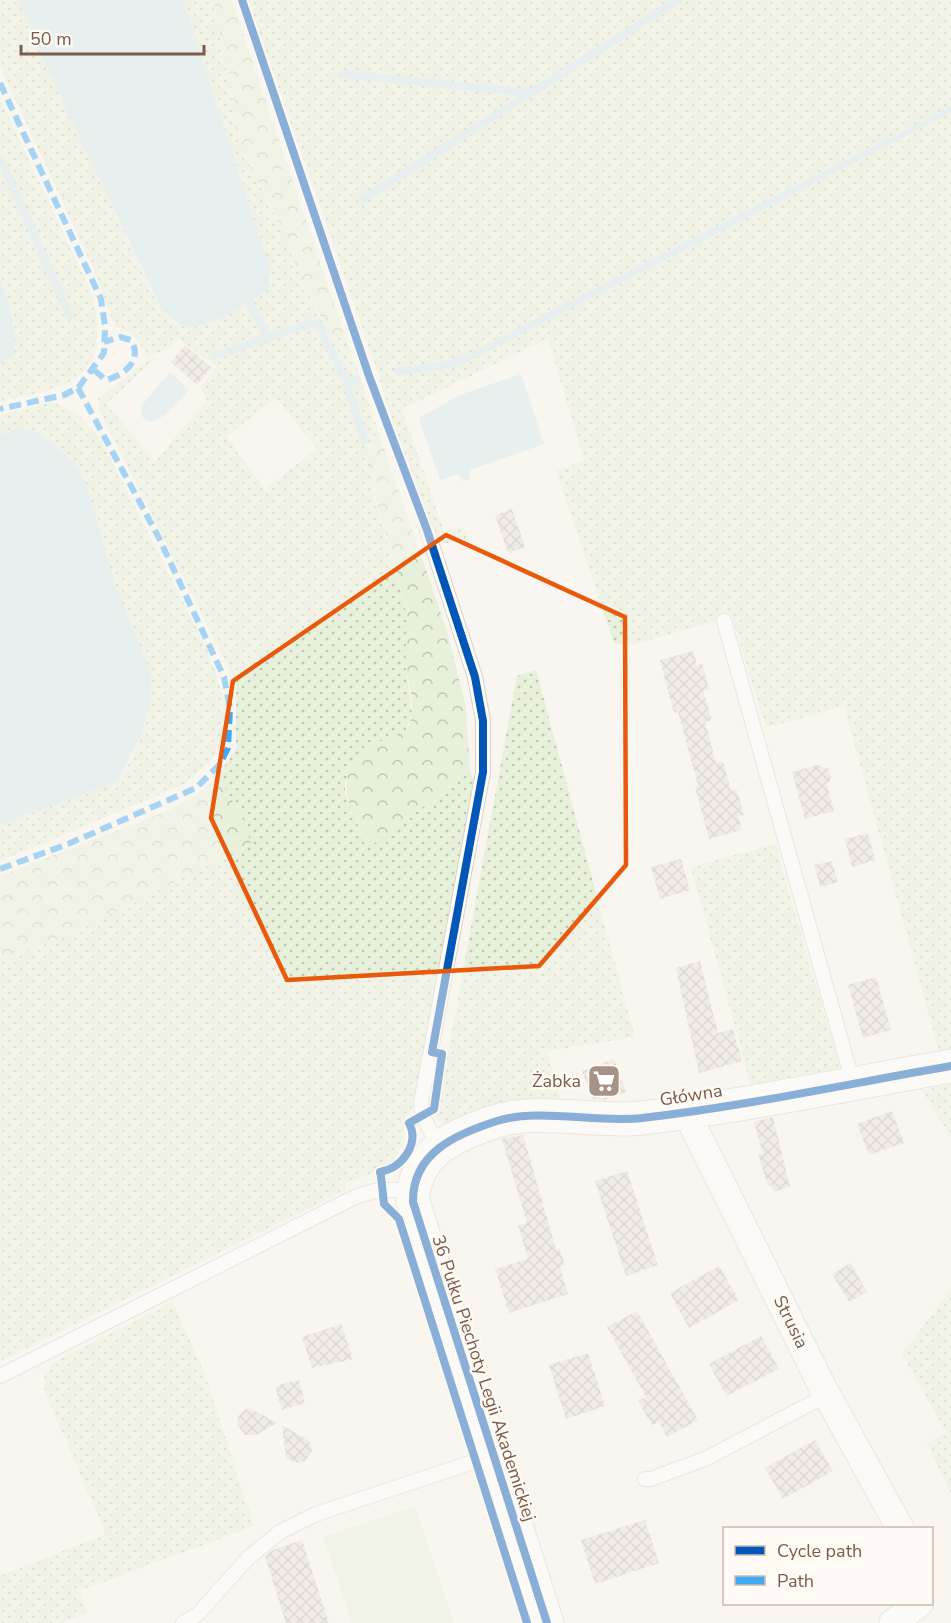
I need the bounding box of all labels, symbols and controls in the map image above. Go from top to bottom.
scale bar [21,18,204,56]
text: 50 m [30,27,72,51]
supermarket icon: Żabka [586,1063,622,1099]
place label: Żabka [532,1069,581,1093]
street label: Główna [658,1078,724,1112]
street label: 36 Pułku Piechoty Legii Akademickiej [426,1232,542,1524]
street label: Strusia [768,1291,814,1353]
legend [723,1527,933,1605]
text: Cycle path [777,1539,862,1563]
text: Path [777,1569,814,1593]

